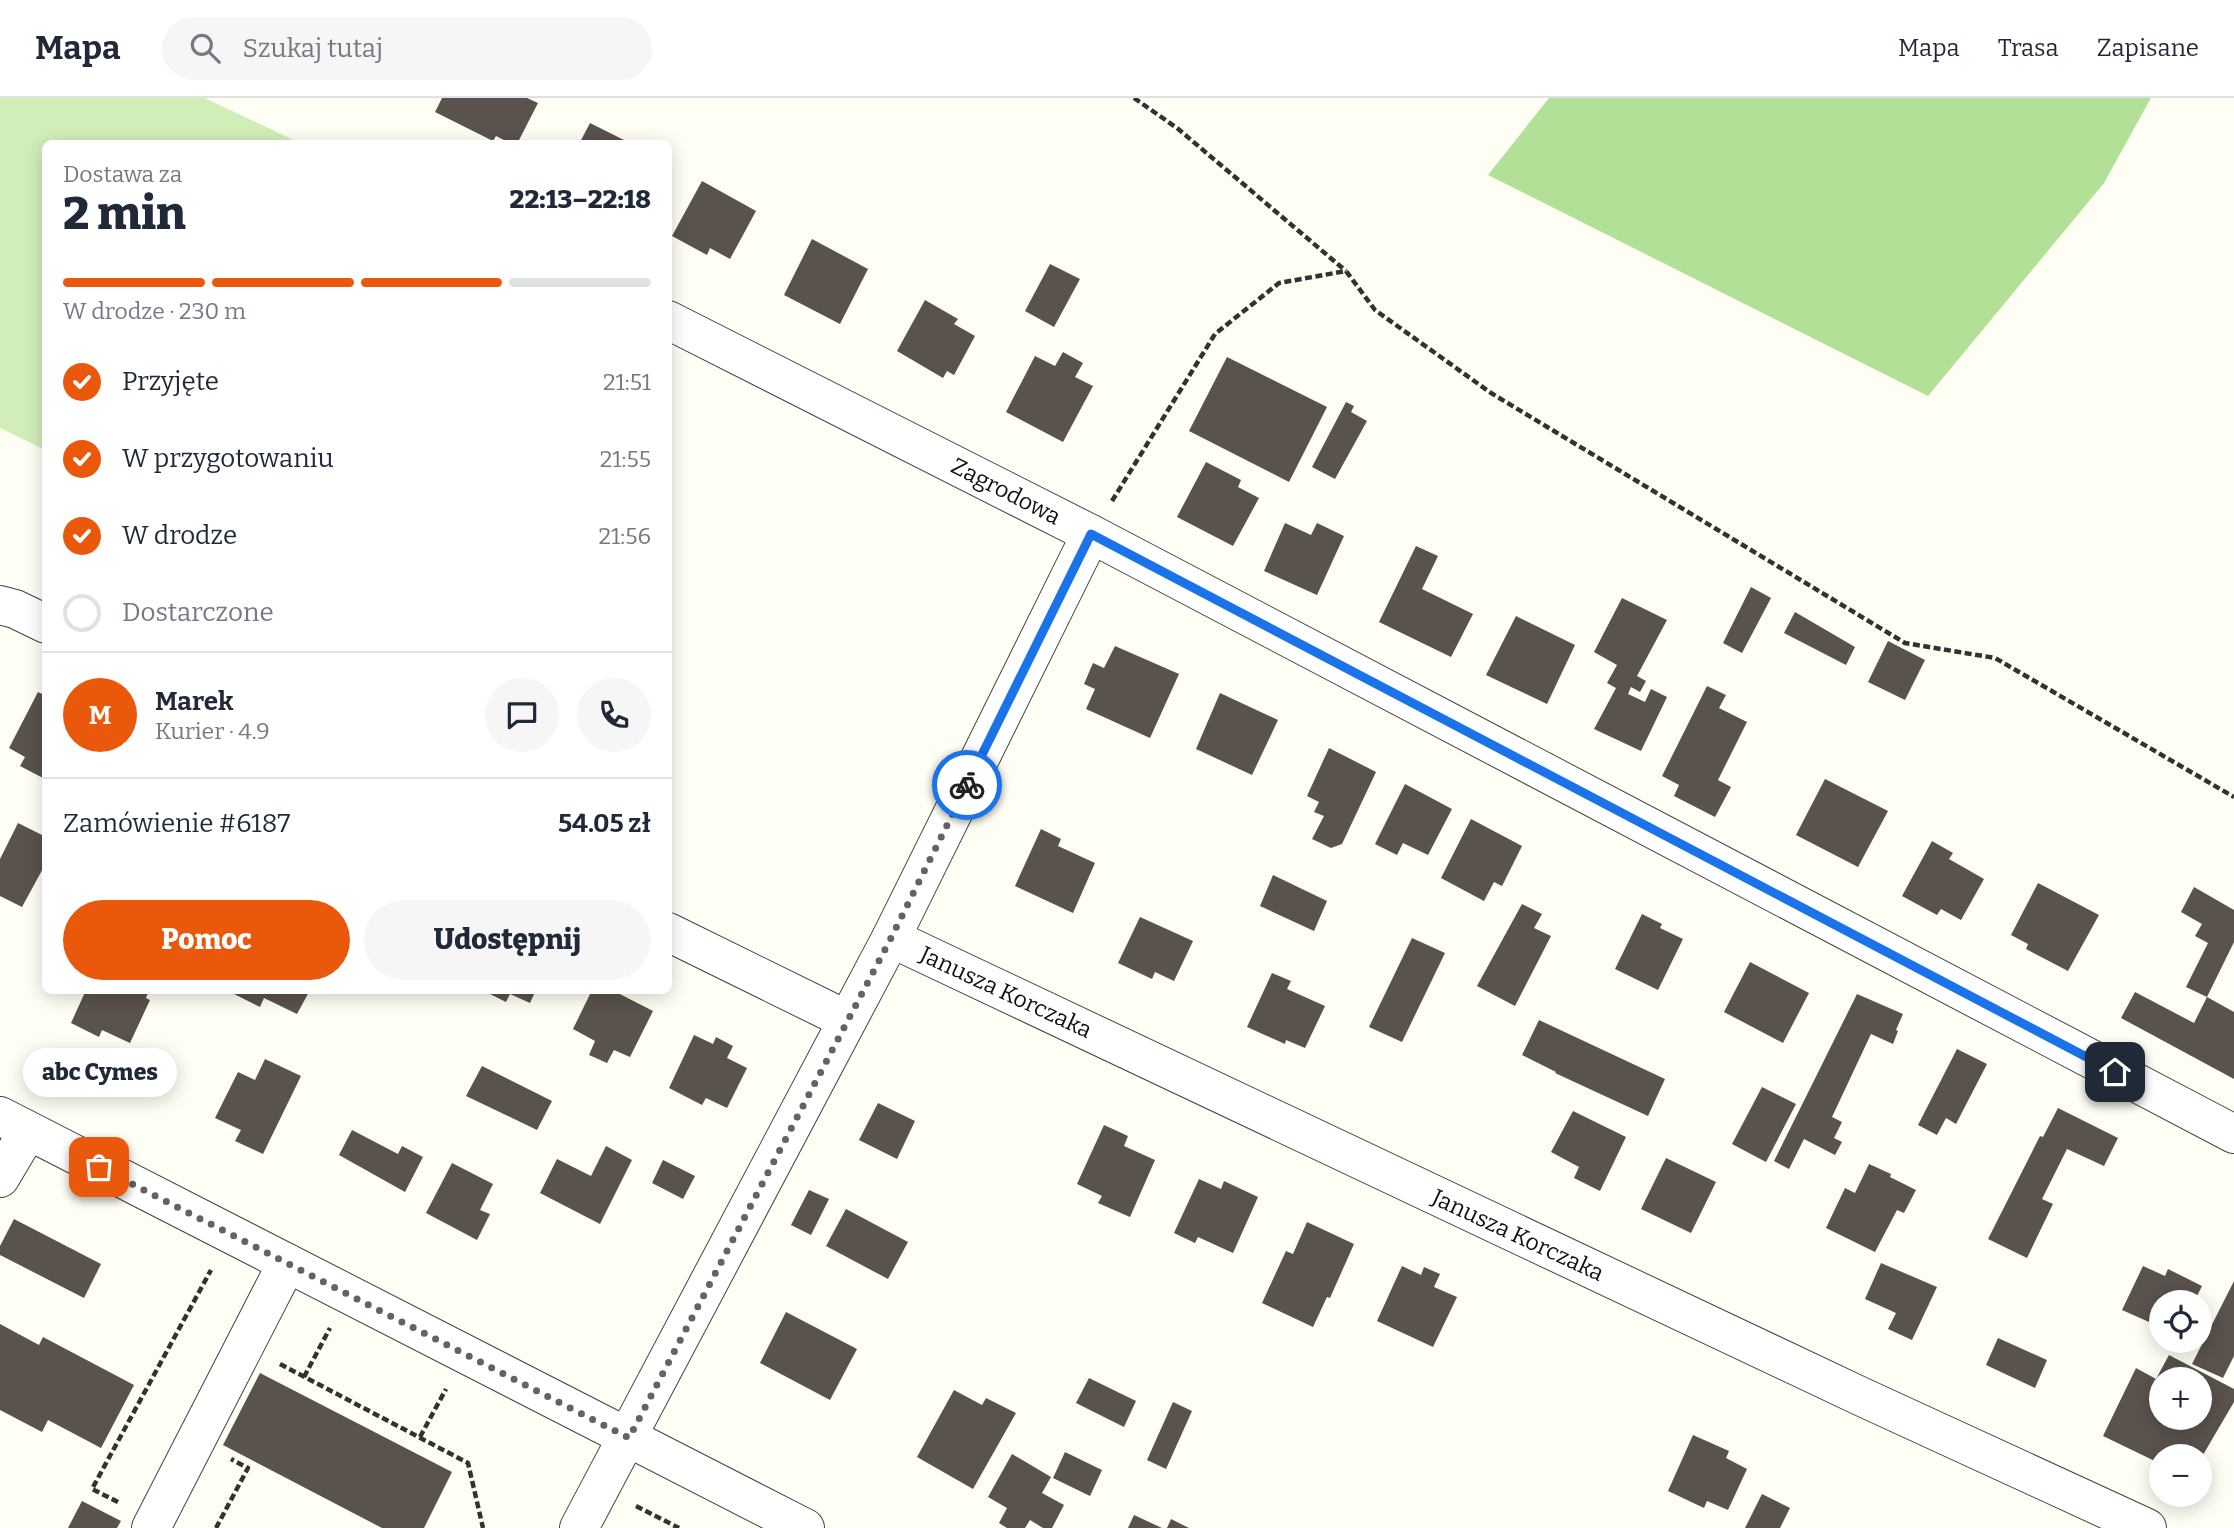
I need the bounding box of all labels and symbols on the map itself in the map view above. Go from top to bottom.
street label: Zagrodowa [947,451,1066,531]
courier [932,750,1002,820]
street label: Janusza Korczaka [915,940,1097,1044]
pin [2085,1042,2145,1102]
callout: abc Cymes [22,1048,176,1097]
pin [69,1137,129,1197]
street label: Janusza Korczaka [1427,1183,1609,1287]

